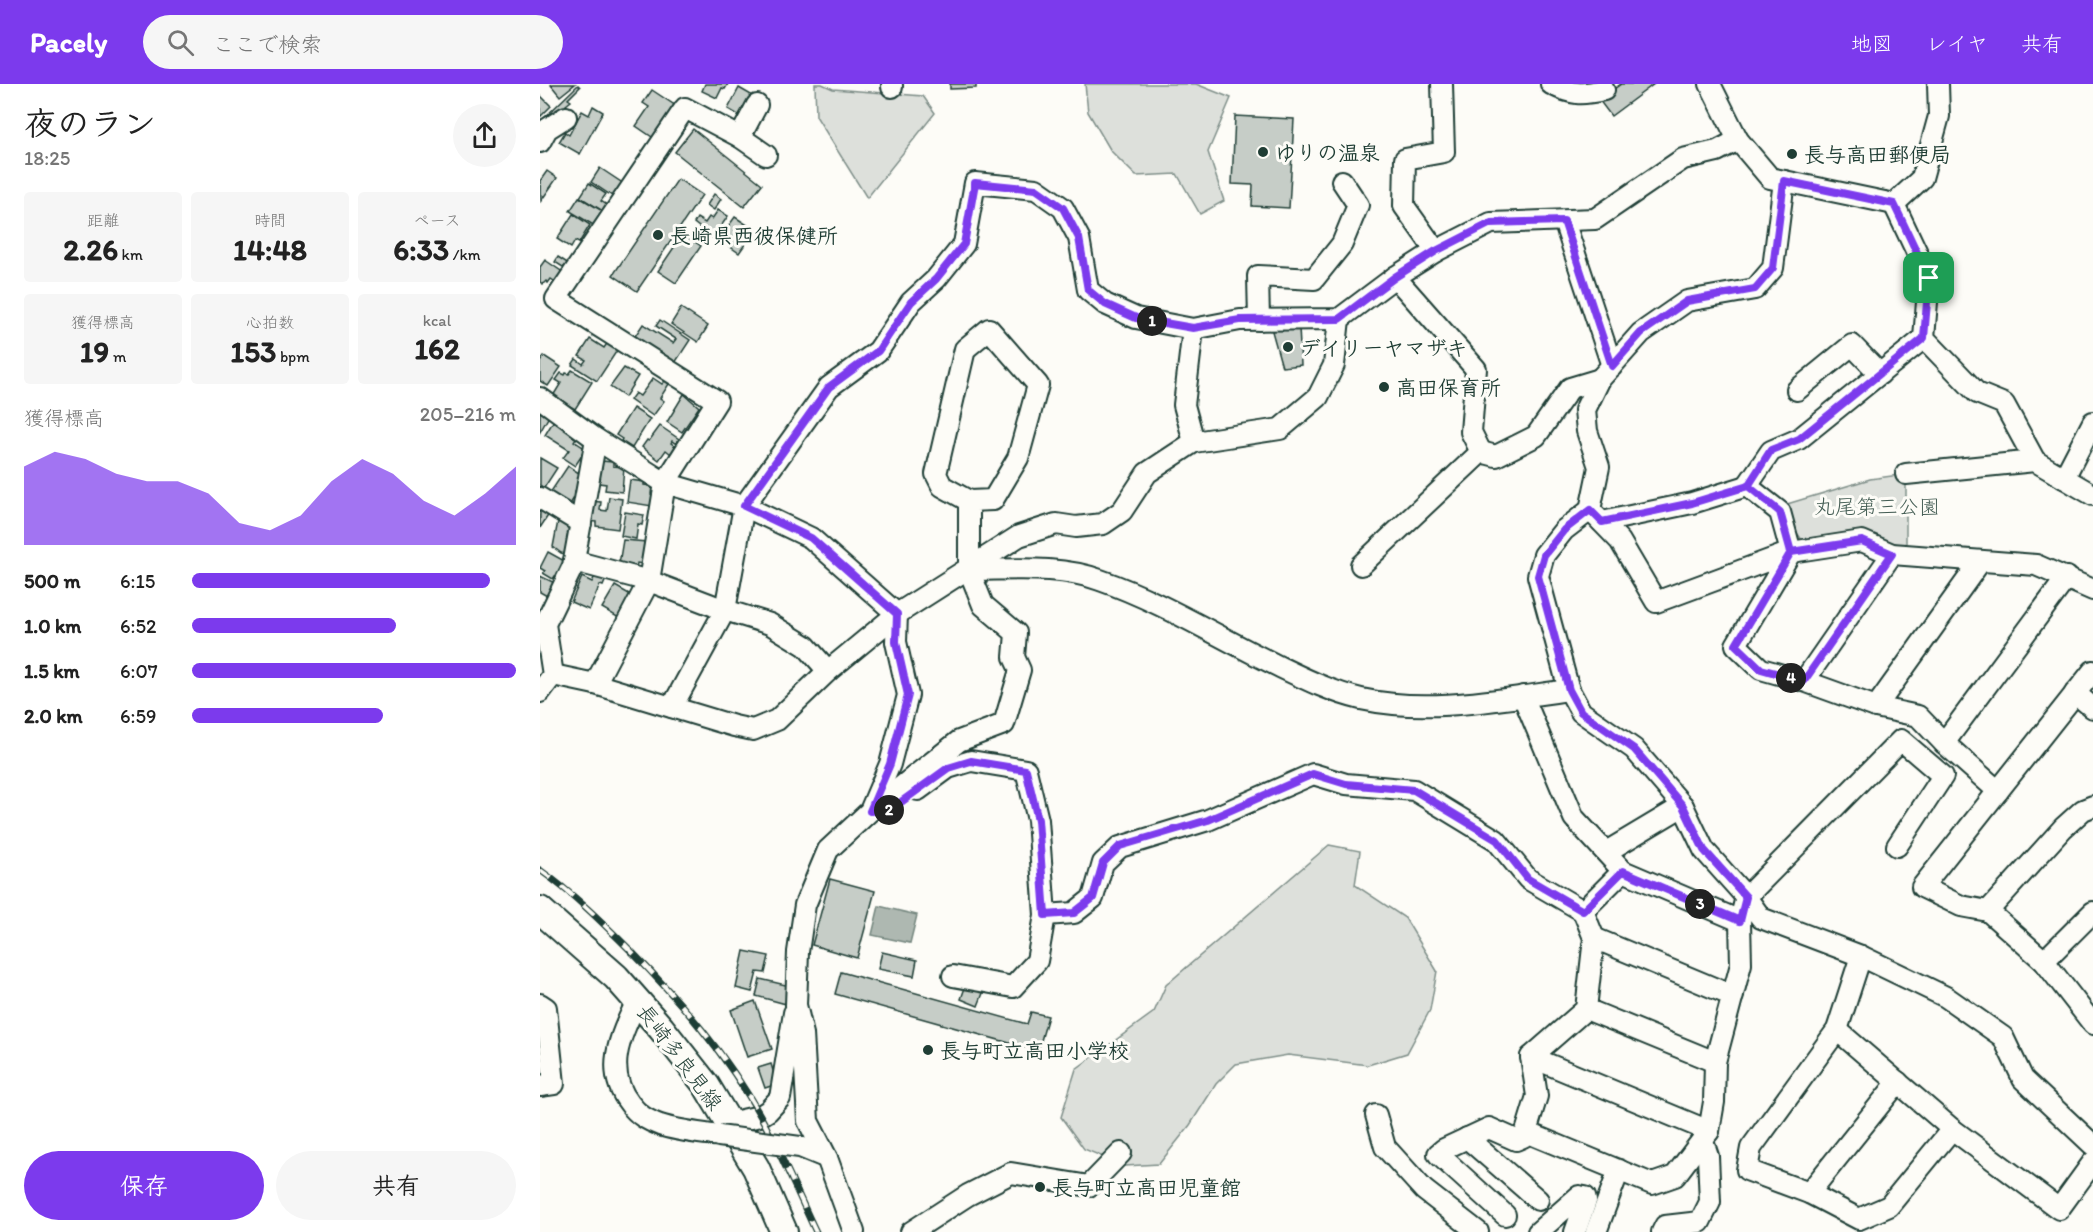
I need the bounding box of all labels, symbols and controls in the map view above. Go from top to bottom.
search box [143,15,563,69]
text: Pacely [30,25,107,59]
icon: search [164,26,197,59]
text: ここで検索 [212,31,322,58]
text: 地図 [1851,31,1893,56]
text: レイヤ [1926,31,1988,56]
text: 共有 [2021,31,2063,56]
text: 夜のラン [24,104,156,143]
button: share [453,104,516,167]
place label: ゆりの温泉 [1275,140,1380,165]
place label: 長与高田郵便局 [1804,142,1951,167]
marker: ゆりの温泉 [1256,145,1270,159]
text: 18:25 [24,146,70,170]
marker: 長与高田郵便局 [1785,147,1799,161]
text: 距離 [87,211,119,230]
text: 時間 [254,211,286,230]
text: ペース [413,211,461,230]
place label: 長崎県西彼保健所 [670,223,838,248]
marker: 長崎県西彼保健所 [651,228,665,242]
text: 2.26 [63,231,118,268]
text: 14:48 [233,231,307,268]
text: 6:33 [393,231,449,268]
text: km [118,245,143,264]
text: /km [449,245,481,264]
pin [1903,252,1954,303]
icon: arrive [1912,261,1945,294]
pin: 1 [1137,306,1167,336]
text: kcal [423,311,451,330]
text: 1 [1148,311,1156,330]
text: 獲得標高 [71,313,135,332]
text: 心拍数 [246,313,294,332]
text: 162 [414,330,460,367]
text: 19 [80,333,109,370]
text: 153 [230,333,276,370]
place label: デイリーヤマザキ [1300,335,1468,360]
marker: デイリーヤマザキ [1281,340,1295,354]
text: m [109,347,126,366]
text: bpm [276,347,310,366]
place label: 高田保育所 [1396,375,1501,400]
marker: 高田保育所 [1377,380,1391,394]
text: 205–216 m [420,402,516,426]
text: 獲得標高 [24,406,104,430]
park label: 丸尾第三公園 [1814,494,1940,519]
text: 500 m [24,569,80,593]
text: 6:15 [120,569,155,593]
text: 1.0 km [24,614,81,638]
text: 6:52 [120,614,157,638]
text: 1.5 km [24,659,80,683]
text: 6:07 [120,659,158,683]
pin: 4 [1776,663,1806,693]
text: 4 [1786,668,1796,687]
text: 2.0 km [24,704,83,728]
text: 6:59 [120,704,156,728]
pin: 2 [874,795,904,825]
text: 2 [885,800,893,819]
pin: 3 [1685,889,1715,919]
text: 3 [1696,894,1704,913]
street label: 長崎多良見線 [632,999,728,1115]
place label: 長与町立高田小学校 [940,1038,1129,1063]
marker: 長与町立高田小学校 [921,1043,935,1057]
button: 保存 [24,1151,264,1220]
button: 共有 [276,1151,516,1220]
place label: 長与町立高田児童館 [1052,1175,1241,1200]
marker: 長与町立高田児童館 [1033,1180,1047,1194]

